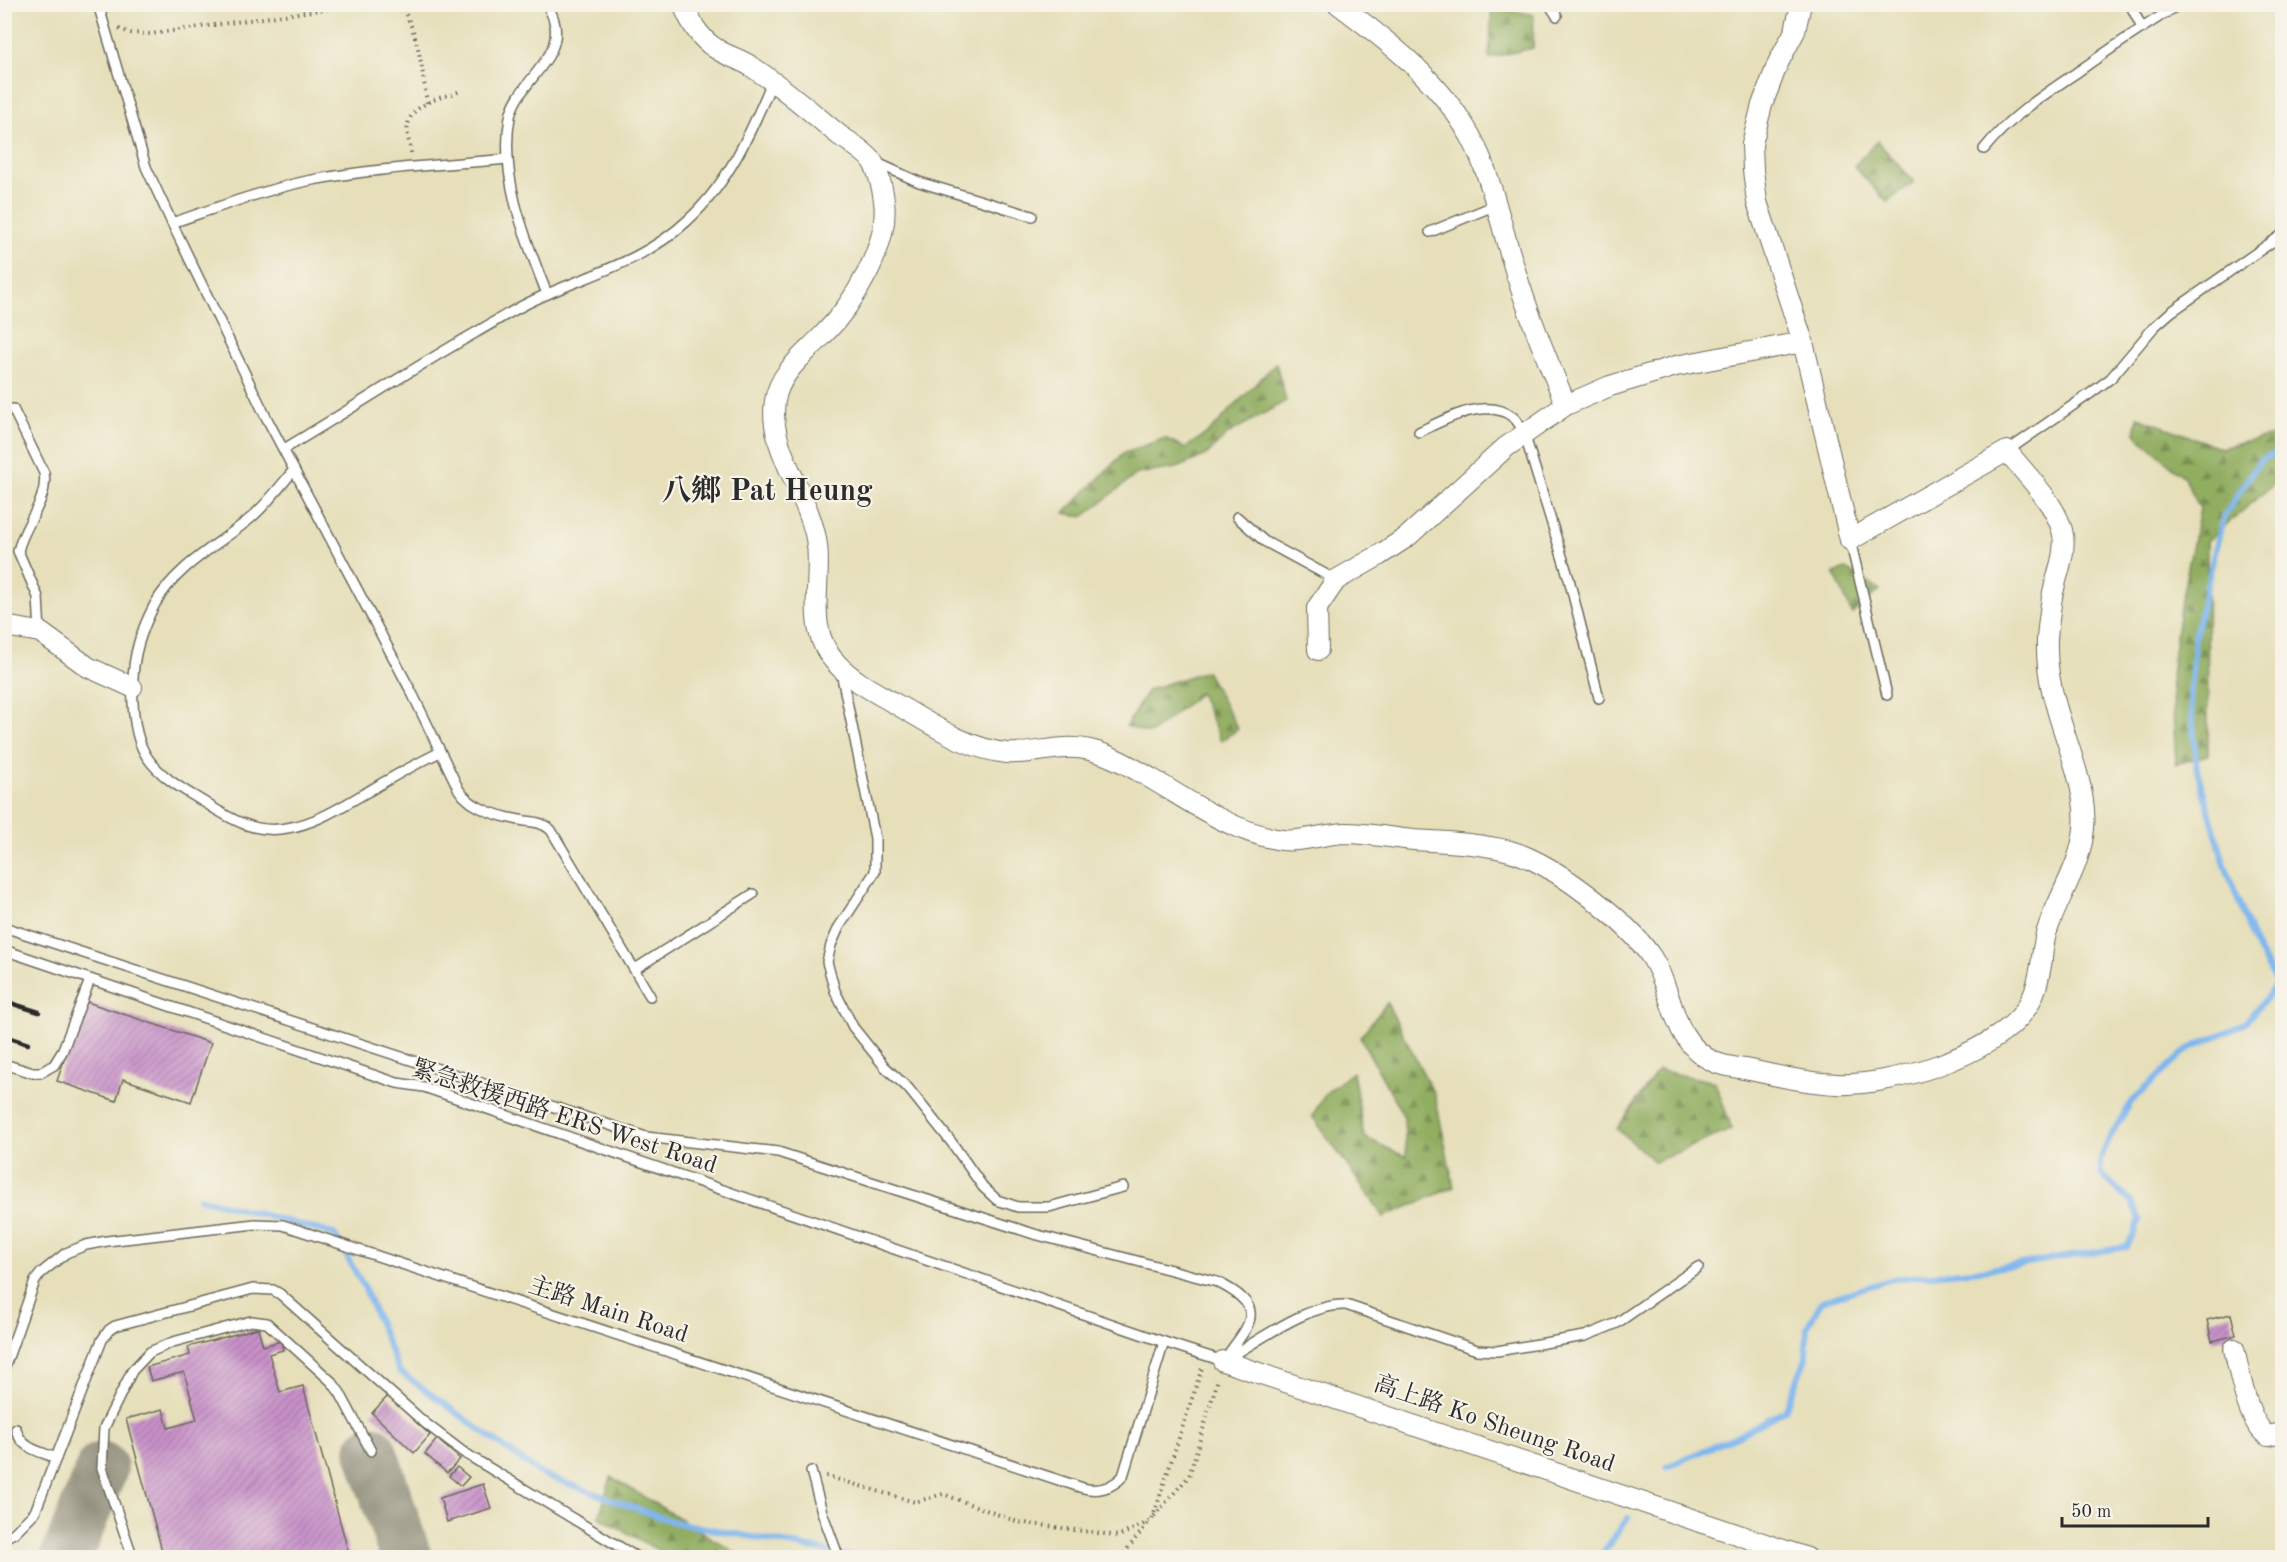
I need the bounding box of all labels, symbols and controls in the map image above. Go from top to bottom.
district label: 八鄉 Pat Heung [661,474,873,507]
street label: 緊急救援西路 ERS West Road [408,1054,721,1179]
street label: 主路 Main Road [525,1271,692,1348]
street label: 高上路 Ko Sheung Road [1370,1370,1619,1478]
scale bar [2062,1490,2208,1528]
text: 50 m [2071,1503,2111,1521]

